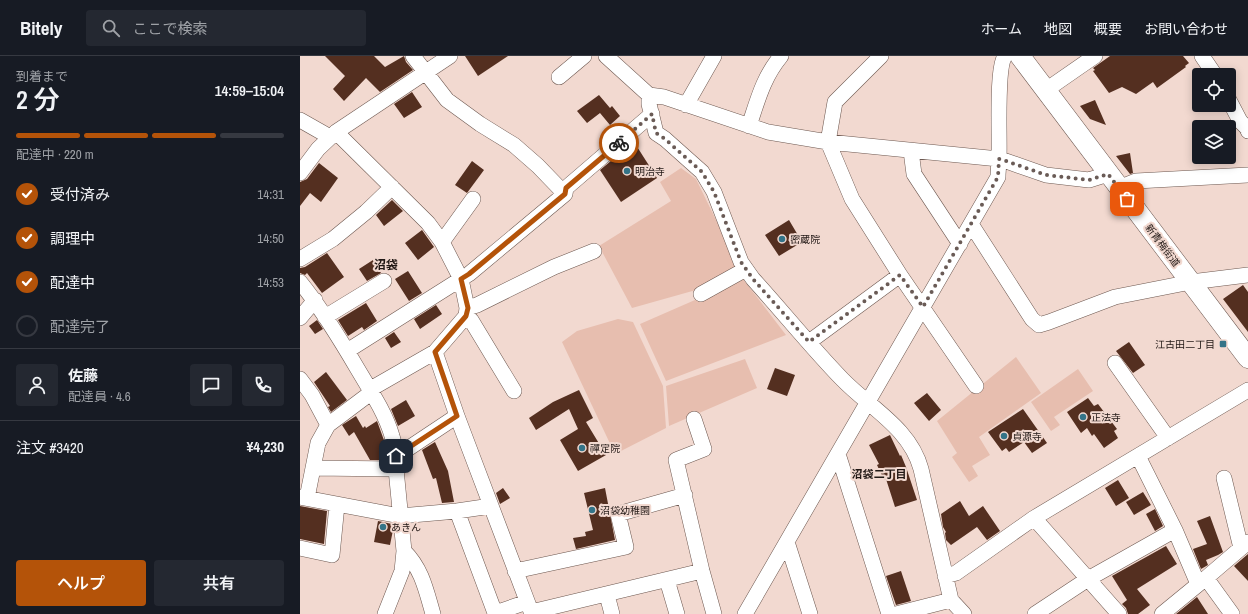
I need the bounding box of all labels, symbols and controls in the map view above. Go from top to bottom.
search box [86,10,366,46]
text: Bitely [20,15,62,41]
icon: search [100,17,122,39]
text: ここで検索 [132,18,207,39]
text: ホーム [980,20,1022,38]
text: 地図 [1044,20,1072,38]
text: 概要 [1094,20,1122,38]
text: お問い合わせ [1144,20,1228,38]
text: 到着まで [16,68,68,85]
map controls [1192,68,1236,164]
button: locate [1192,68,1236,112]
text: 14:59–15:04 [215,80,284,101]
text: 2 分 [16,82,60,117]
button: layers [1192,120,1236,164]
courier [599,123,639,163]
icon: bike [608,132,630,154]
text: 配達中 · 220 m [16,146,94,163]
place label: 明治寺 [635,165,665,178]
marker: 明治寺 [622,166,632,176]
pin [1110,182,1144,216]
icon: check [16,183,38,205]
text: 受付済み [50,184,110,205]
text: 14:31 [257,186,284,203]
icon: bag [1116,188,1138,210]
street label: 新青梅街道 [1142,221,1183,269]
icon: check [16,227,38,249]
text: 調理中 [50,228,95,249]
text: 14:50 [257,230,284,247]
place label: 密蔵院 [790,233,820,246]
marker: 密蔵院 [777,234,787,244]
district label: 沼袋 [374,257,398,273]
icon: check [16,271,38,293]
text: 配達中 [50,272,95,293]
text: 14:53 [257,274,284,291]
text: 配達完了 [50,316,110,337]
place label: 江古田二丁目 [1155,338,1215,351]
marker: 江古田二丁目 [1218,339,1228,349]
button: person [16,364,58,406]
button: chat [190,364,232,406]
button: phone [242,364,284,406]
text: 佐藤 [68,365,98,386]
text: 配達員 · 4.6 [68,388,131,405]
place label: 正法寺 [1091,411,1121,424]
marker: 正法寺 [1078,412,1088,422]
place label: 貞源寺 [1012,430,1042,443]
marker: 貞源寺 [999,431,1009,441]
text: ¥4,230 [246,436,284,457]
text: 注文 #3420 [16,437,84,458]
pin [379,439,413,473]
place label: 禪定院 [590,442,620,455]
marker: 禪定院 [577,443,587,453]
icon: home [385,445,407,467]
district label: 沼袋二丁目 [852,467,907,481]
place label: 沼袋幼稚園 [600,504,650,517]
marker: 沼袋幼稚園 [587,505,597,515]
place label: あきん [391,521,421,534]
marker: あきん [378,522,388,532]
button: ヘルプ [16,560,146,606]
button: 共有 [154,560,284,606]

